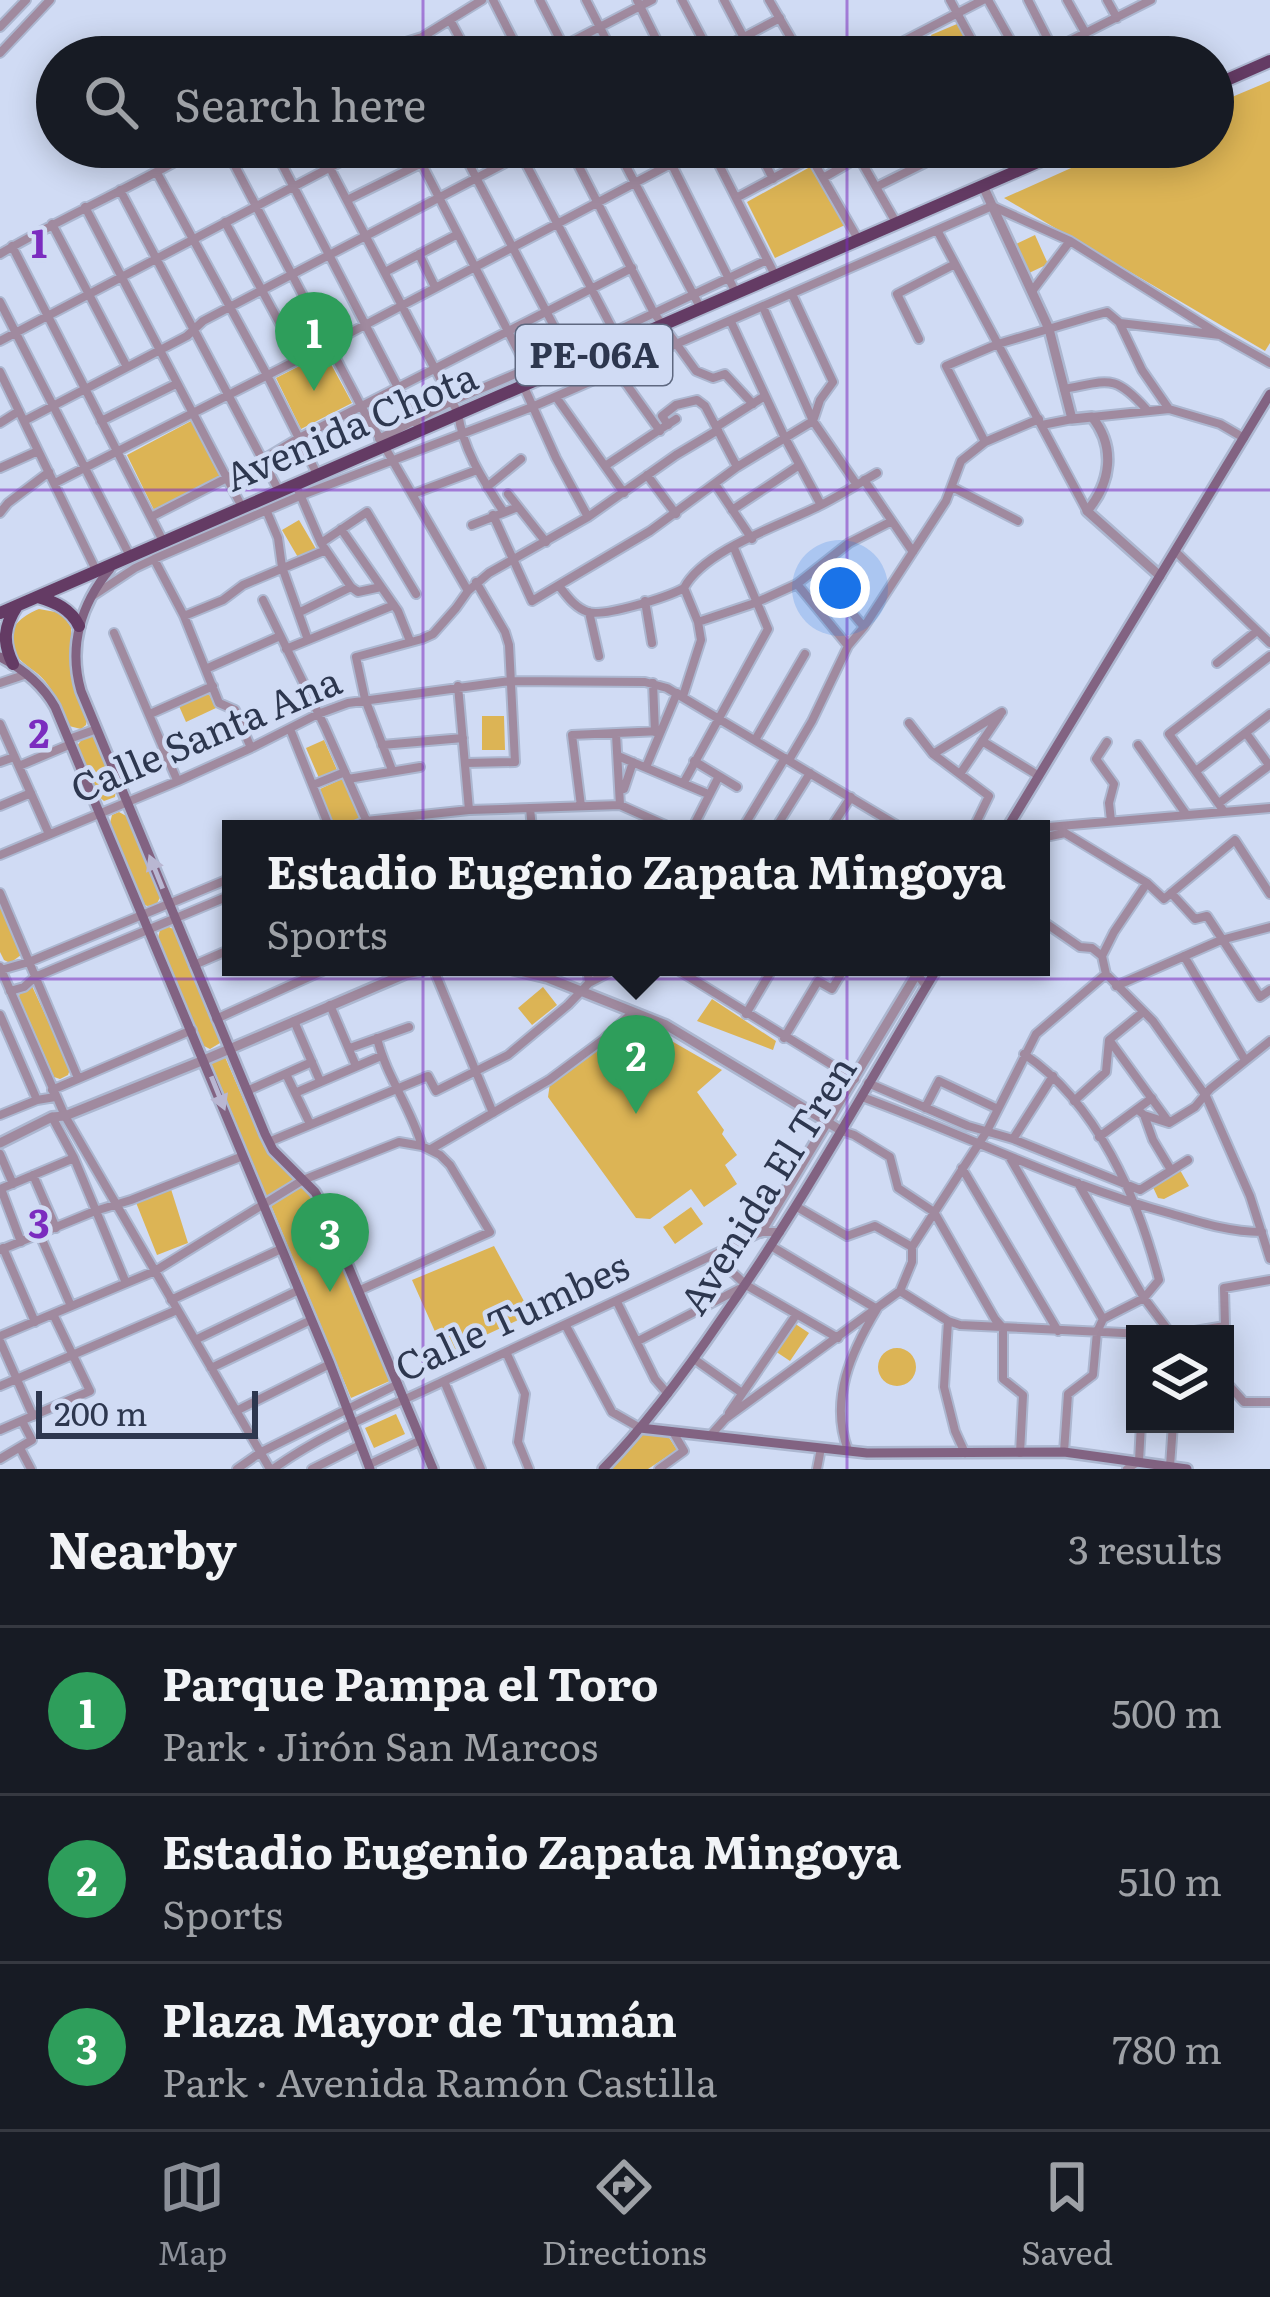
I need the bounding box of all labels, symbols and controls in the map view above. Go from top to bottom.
search box [36,36,1234,168]
icon: search [78,69,144,135]
text: Search here [174,69,426,136]
text: 1 [31,212,47,270]
pin: 1 [275,292,353,391]
road number: PE-06A [516,325,672,385]
street label: Avenida Chota [214,345,485,504]
your location [810,558,870,618]
street label: Calle Santa Ana [61,649,349,815]
text: 2 [29,702,49,760]
popup [222,820,1050,976]
text: Estadio Eugenio Zapata Mingoya [267,836,1005,903]
one-way arrow [145,854,164,890]
text: Sports [267,903,387,961]
pin: 2 [597,1015,675,1114]
street label: Avenida El Tren [663,1043,868,1324]
one-way arrow [209,1076,228,1112]
text: 3 [28,1192,50,1250]
pin: 3 [291,1193,369,1292]
street label: Calle Tumbes [384,1235,637,1394]
map controls [1126,1325,1234,1433]
button: layers [1126,1325,1234,1433]
scale bar [36,1385,258,1438]
text: 200 m [54,1387,148,1436]
text: Nearby [48,1509,237,1585]
text: 3 results [1068,1518,1222,1576]
text: Parque Pampa el Toro [162,1648,659,1715]
text: 1 [79,1682,95,1740]
text: 500 m [1111,1682,1222,1740]
text: Park · Jirón San Marcos [162,1715,598,1773]
text: Estadio Eugenio Zapata Mingoya [162,1816,901,1883]
text: 2 [77,1850,97,1908]
text: 510 m [1118,1850,1222,1908]
text: Sports [162,1883,283,1941]
text: Plaza Mayor de Tumán [162,1984,677,2051]
text: 3 [76,2018,98,2076]
text: 780 m [1113,2018,1222,2076]
text: Park · Avenida Ramón Castilla [162,2051,717,2109]
tab: Map [157,2154,227,2275]
tab: Directions [542,2154,707,2275]
tab: Saved [1021,2154,1113,2275]

